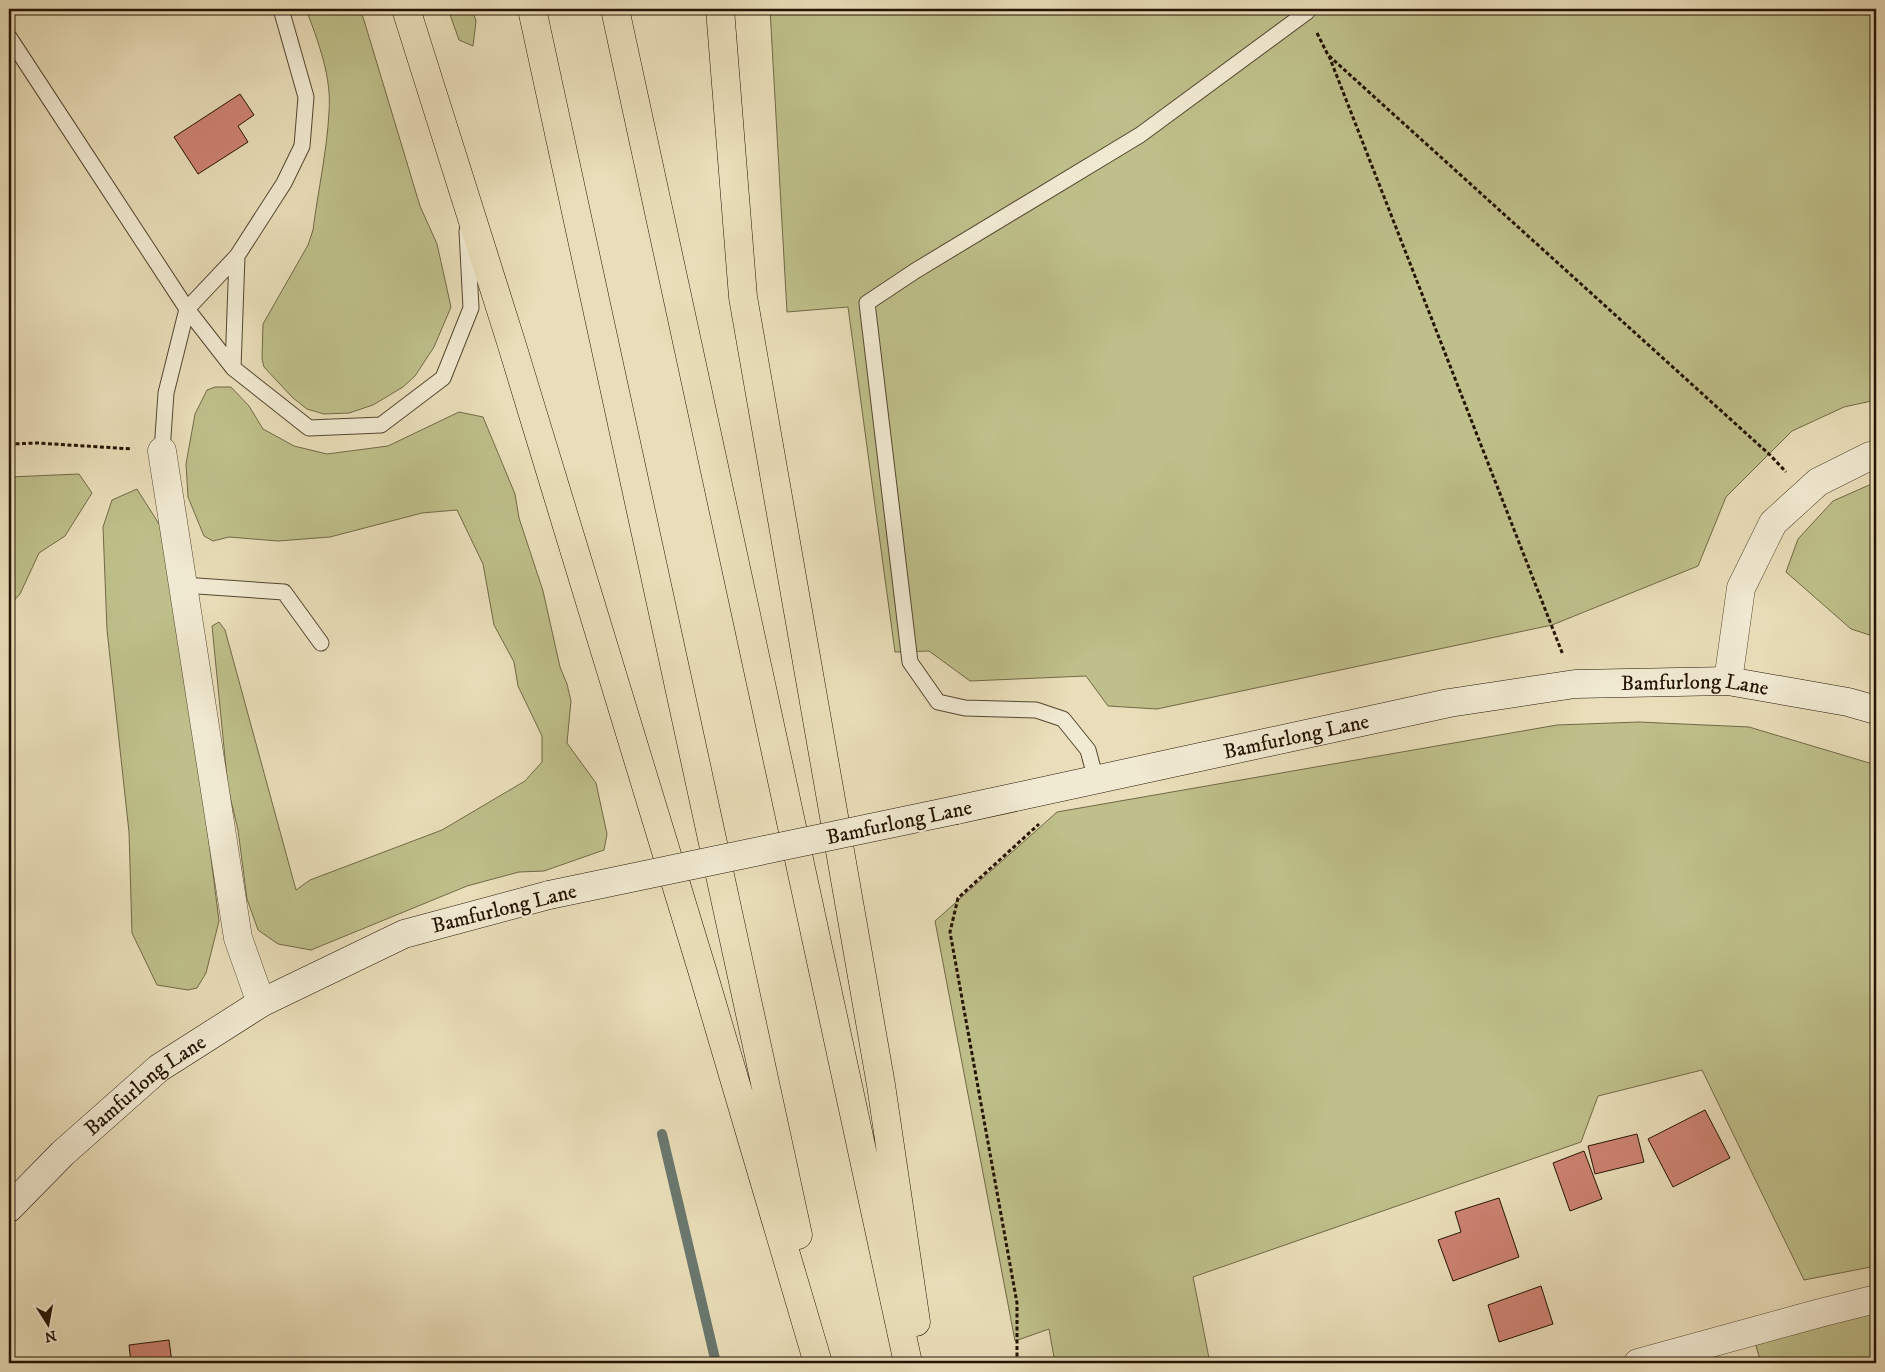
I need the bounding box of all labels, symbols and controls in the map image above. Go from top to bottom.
street label: Bamfurlong Lane [1621,669,1771,702]
street label: Bamfurlong Lane [1221,709,1372,766]
street label: Bamfurlong Lane [824,795,975,851]
street label: Bamfurlong Lane [429,878,580,940]
street label: Bamfurlong Lane [80,1029,211,1142]
north arrow [22,1300,72,1350]
text: N [42,1326,58,1346]

